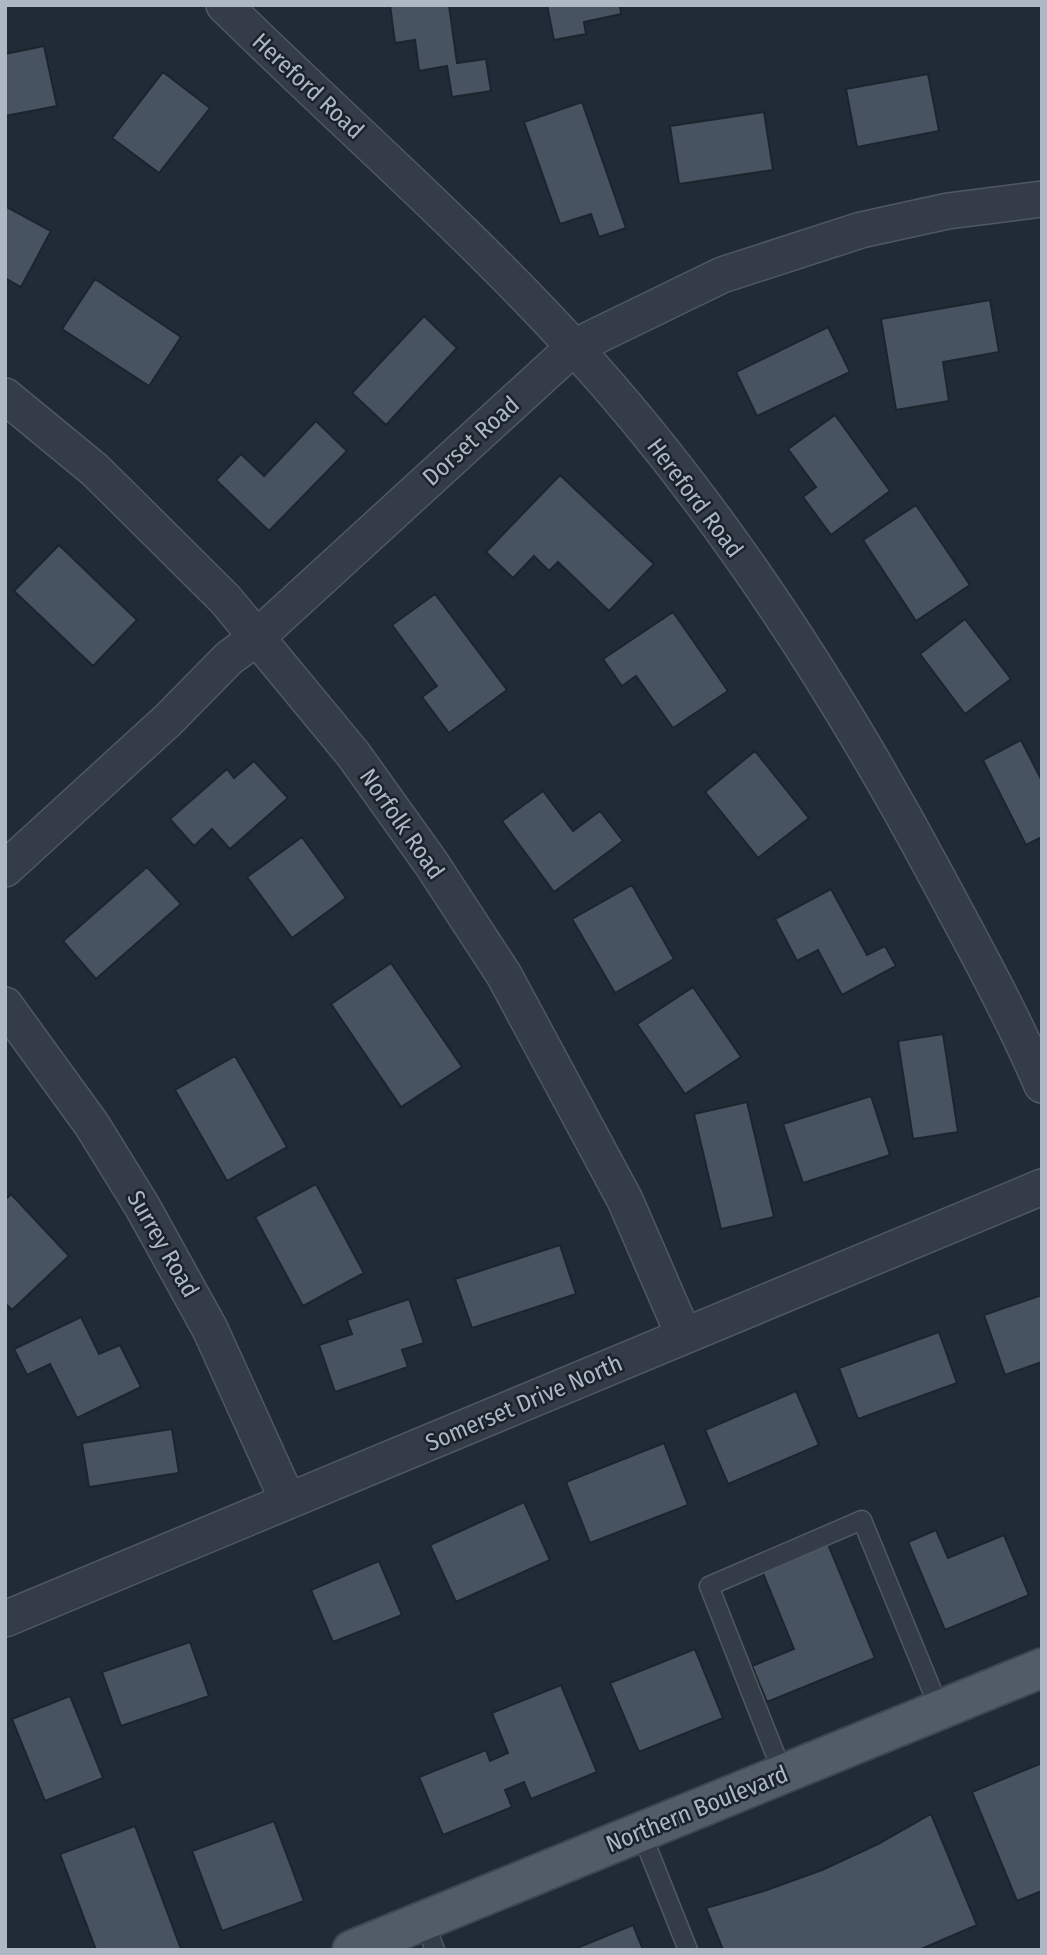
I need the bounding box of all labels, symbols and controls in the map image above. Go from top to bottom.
street label: Hereford Road [247,27,369,145]
street label: Dorset Road [417,390,525,492]
street label: Hereford Road [641,433,749,563]
street label: Norfolk Road [354,763,450,885]
street label: Surrey Road [121,1186,205,1302]
street label: Somerset Drive North [421,1349,627,1457]
street label: Northern Boulevard [602,1760,792,1858]

